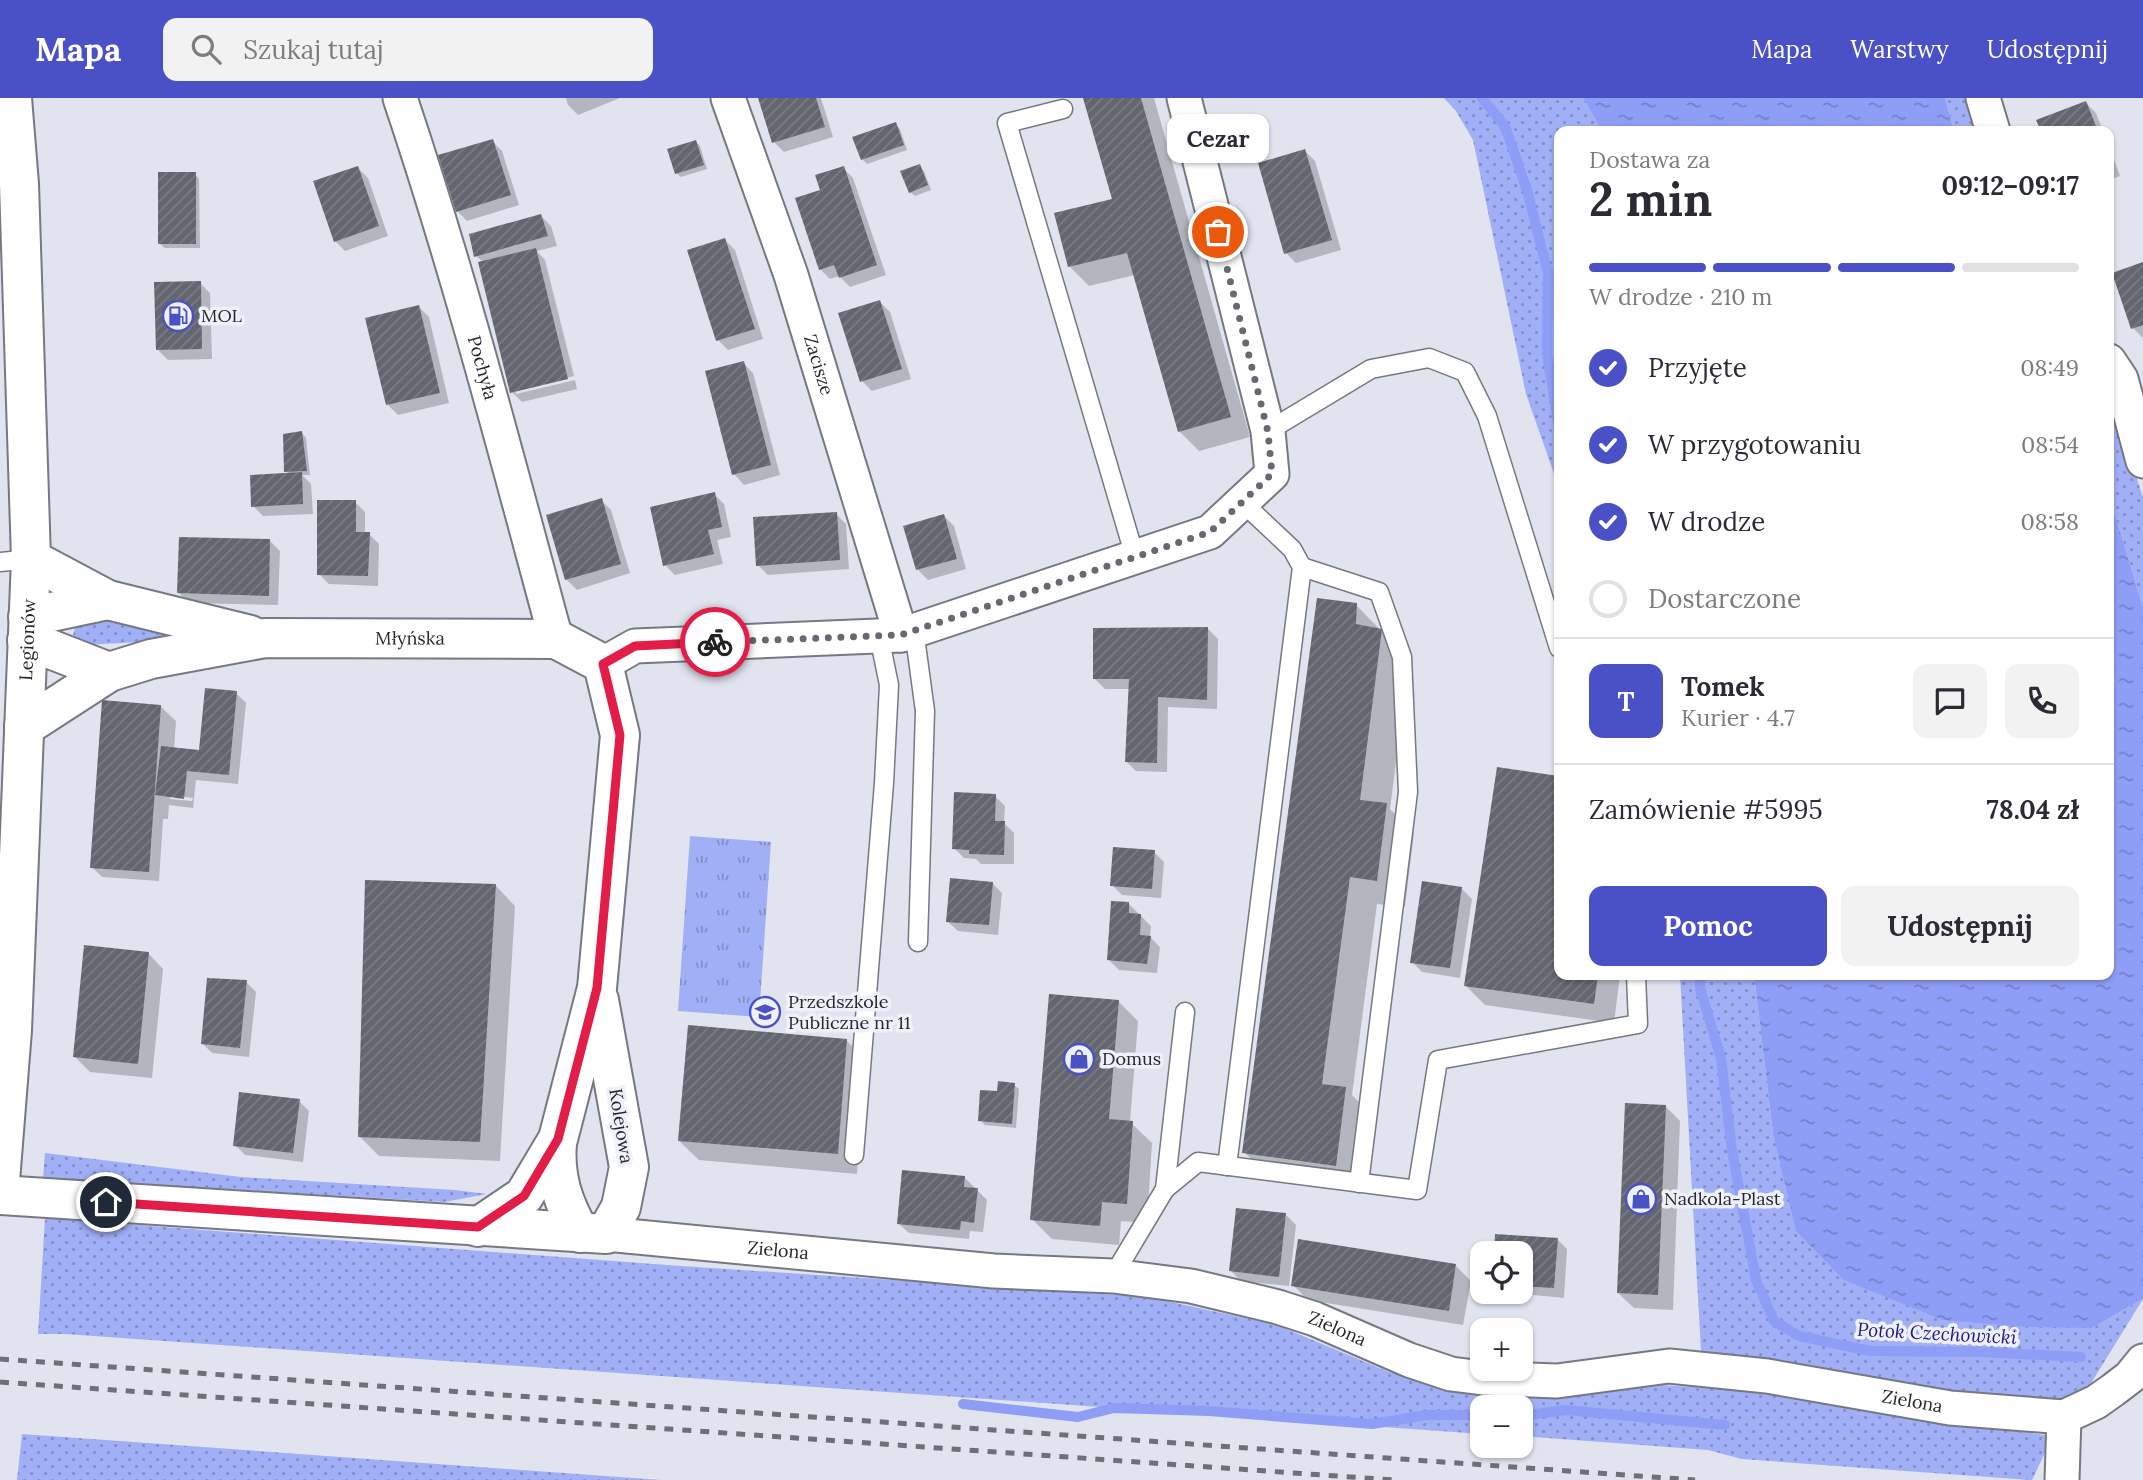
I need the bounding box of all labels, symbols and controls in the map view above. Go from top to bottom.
search box [163,18,653,81]
text: Mapa [35,28,121,70]
icon: search [187,30,225,68]
text: Szukaj tutaj [243,33,384,66]
text: Mapa [1751,34,1812,65]
text: Warstwy [1850,34,1949,65]
text: Udostępnij [1987,34,2108,65]
callout: Cezar [1167,113,1269,162]
text: Cezar [1186,124,1250,153]
text: Dostawa za [1589,145,1710,174]
text: 09:12–09:17 [1942,169,2079,202]
text: 2 min [1589,170,1712,229]
pin [1188,202,1248,262]
icon: bag [1199,213,1237,251]
text: W drodze · 210 m [1589,282,1772,311]
fuel station icon: MOL [161,299,195,333]
place label: MOL [201,304,243,327]
street label: Zacisze [799,332,839,398]
street label: Pochyła [463,333,503,402]
icon: check [1589,349,1627,387]
text: Przyjęte [1648,351,1747,384]
text: 08:49 [2020,353,2079,382]
icon: check [1589,426,1627,464]
text: W przygotowaniu [1648,428,1861,461]
text: 08:54 [2021,430,2079,459]
icon: check [1589,503,1627,541]
text: W drodze [1648,505,1765,538]
text: 08:58 [2021,507,2079,536]
text: Dostarczone [1648,582,1801,615]
street label: Legionów [14,598,40,681]
courier [680,607,750,677]
icon: bike [696,623,734,661]
street label: Młyńska [375,626,445,650]
button: chat [1913,664,1987,738]
button: phone [2005,664,2079,738]
text: Tomek [1681,670,1765,703]
text: T [1618,685,1634,718]
text: Kurier · 4.7 [1681,703,1795,732]
text: Zamówienie #5995 [1589,793,1823,826]
text: 78.04 zł [1987,793,2079,826]
button: Pomoc [1589,886,1827,966]
button: Udostępnij [1841,886,2079,966]
place label: Przedszkole Publiczne nr 11 [788,990,911,1034]
school or university icon: Przedszkole Publiczne nr 11 [748,995,782,1029]
shop icon: Domus [1062,1042,1096,1076]
place label: Domus [1102,1047,1161,1070]
street label: Kolejowa [604,1087,639,1165]
pin [76,1172,136,1232]
shop icon: Nadkola-Plast [1624,1182,1658,1216]
icon: home [87,1183,125,1221]
place label: Nadkola-Plast [1664,1187,1781,1210]
street label: Zielona [747,1236,810,1264]
map controls [1470,1241,1533,1458]
button: locate [1470,1241,1533,1304]
street label: Zielona [1305,1306,1370,1351]
water label: Potok Czechowicki [1857,1317,2017,1349]
button: + [1470,1318,1533,1381]
street label: Zielona [1880,1384,1945,1418]
button: − [1470,1395,1533,1458]

